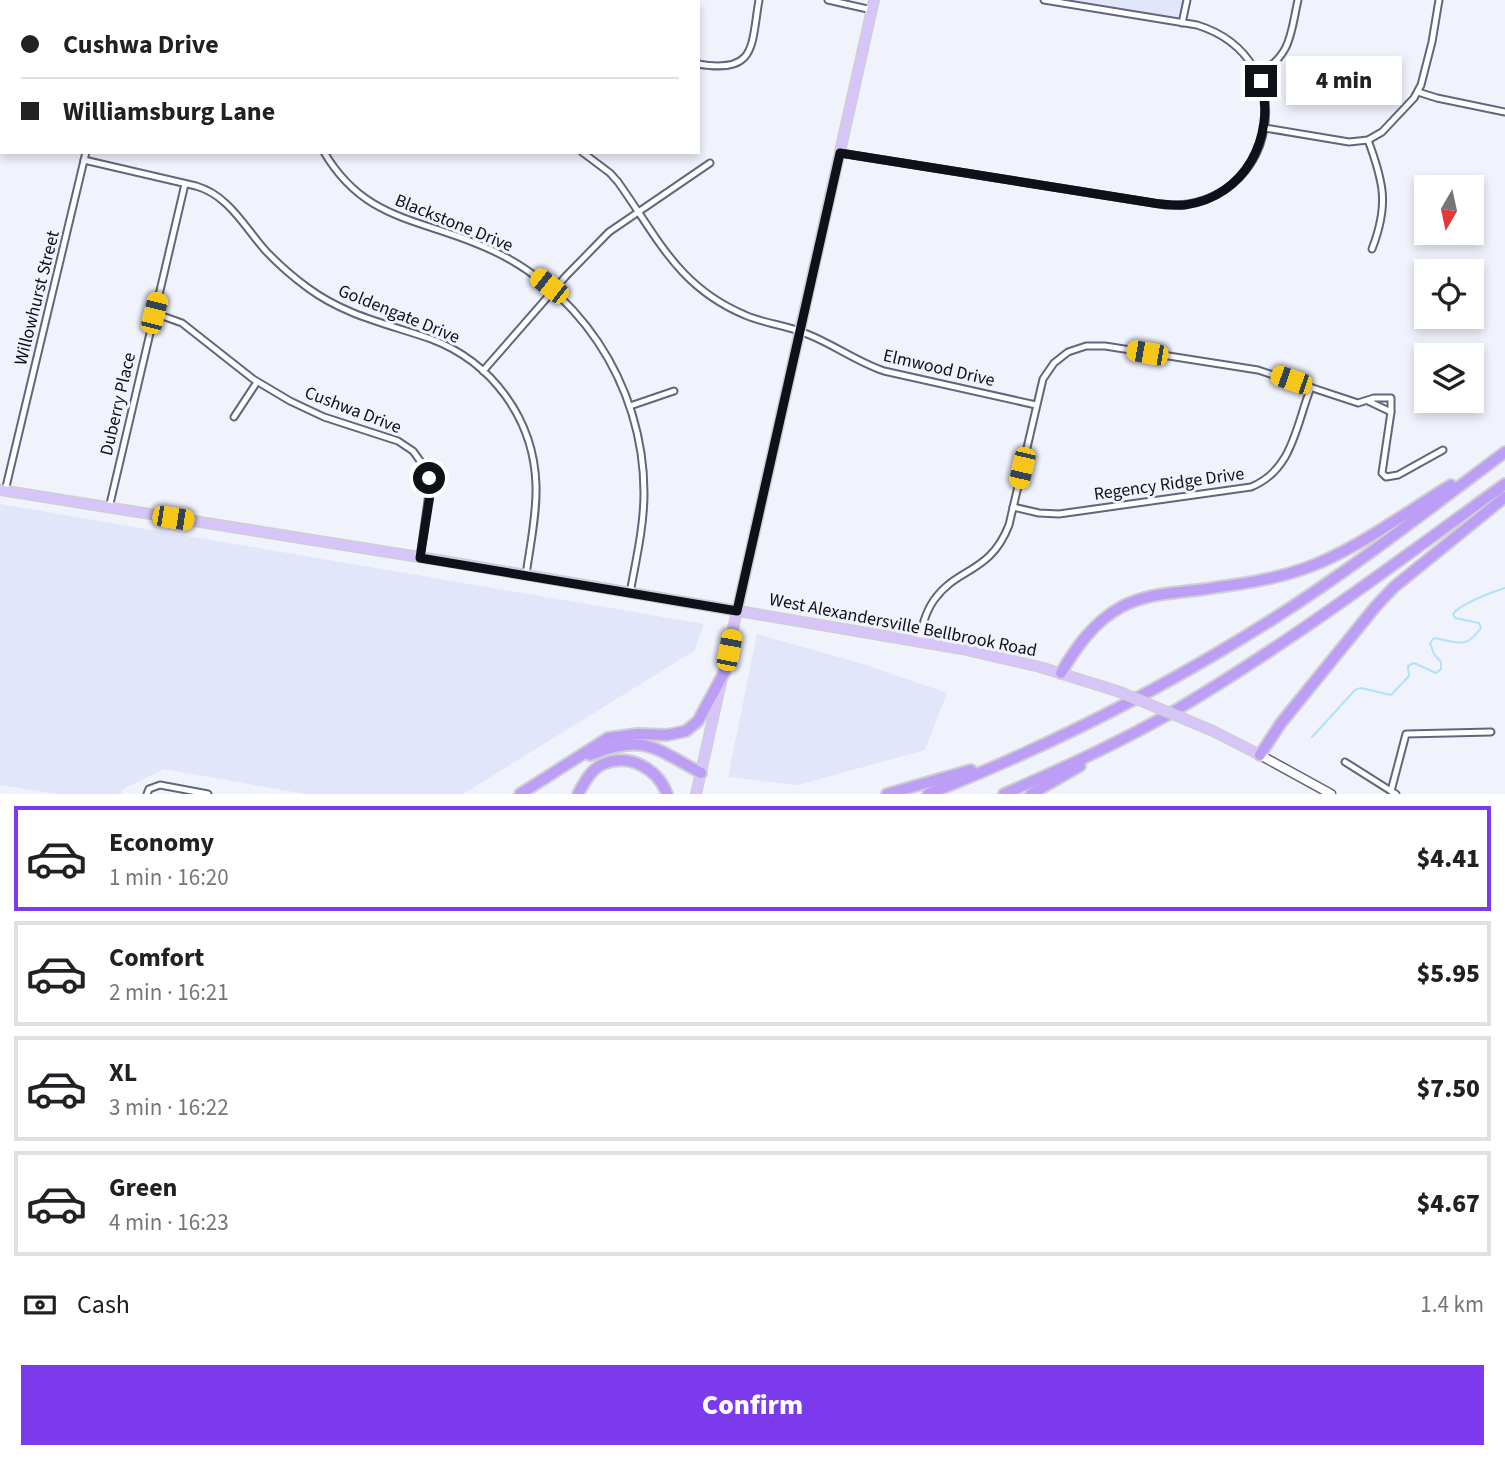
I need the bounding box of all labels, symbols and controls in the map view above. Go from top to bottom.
text: Cushwa Drive [63,26,219,63]
callout: 4 min [1286,56,1401,106]
text: 4 min [1316,64,1372,97]
route end [1245,65,1277,97]
text: Williamsburg Lane [63,93,275,130]
north arrow [1414,175,1484,245]
map controls [1414,175,1484,413]
street label: Blackstone Drive [391,188,517,258]
street label: Willowhurst Street [8,228,66,368]
button: locate [1414,259,1484,329]
car [526,265,573,307]
street label: Goldengate Drive [334,278,464,350]
car [139,290,170,336]
car [1125,339,1170,367]
street label: Elmwood Drive [881,343,997,393]
button: layers [1414,343,1484,413]
street label: Duberry Place [94,350,142,458]
car [1268,363,1315,397]
street label: Cushwa Drive [301,380,405,440]
car [1008,445,1037,491]
street label: Regency Ridge Drive [1092,461,1246,507]
route start [413,462,445,494]
car [151,504,196,532]
street label: West Alexandersville Bellbrook Road [767,587,1039,663]
car [715,627,744,673]
text: Economy [109,824,214,861]
icon: car [25,827,88,890]
text: $4.41 [1416,840,1480,877]
text: 1 min · 16:20 [109,861,229,894]
text: Comfort [109,939,204,976]
icon: car [25,942,88,1005]
text: $5.95 [1416,955,1480,992]
text: 2 min · 16:21 [109,976,229,1009]
text: XL [109,1054,137,1091]
icon: car [25,1057,88,1120]
text: $7.50 [1416,1070,1480,1107]
text: 3 min · 16:22 [109,1091,229,1124]
text: Green [109,1169,177,1206]
icon: car [25,1172,88,1235]
text: $4.67 [1416,1185,1480,1222]
text: 4 min · 16:23 [109,1206,229,1239]
icon: cash [21,1286,59,1324]
text: Cash [77,1286,130,1323]
text: 1.4 km [1420,1288,1484,1321]
button: Confirm [21,1365,1484,1445]

